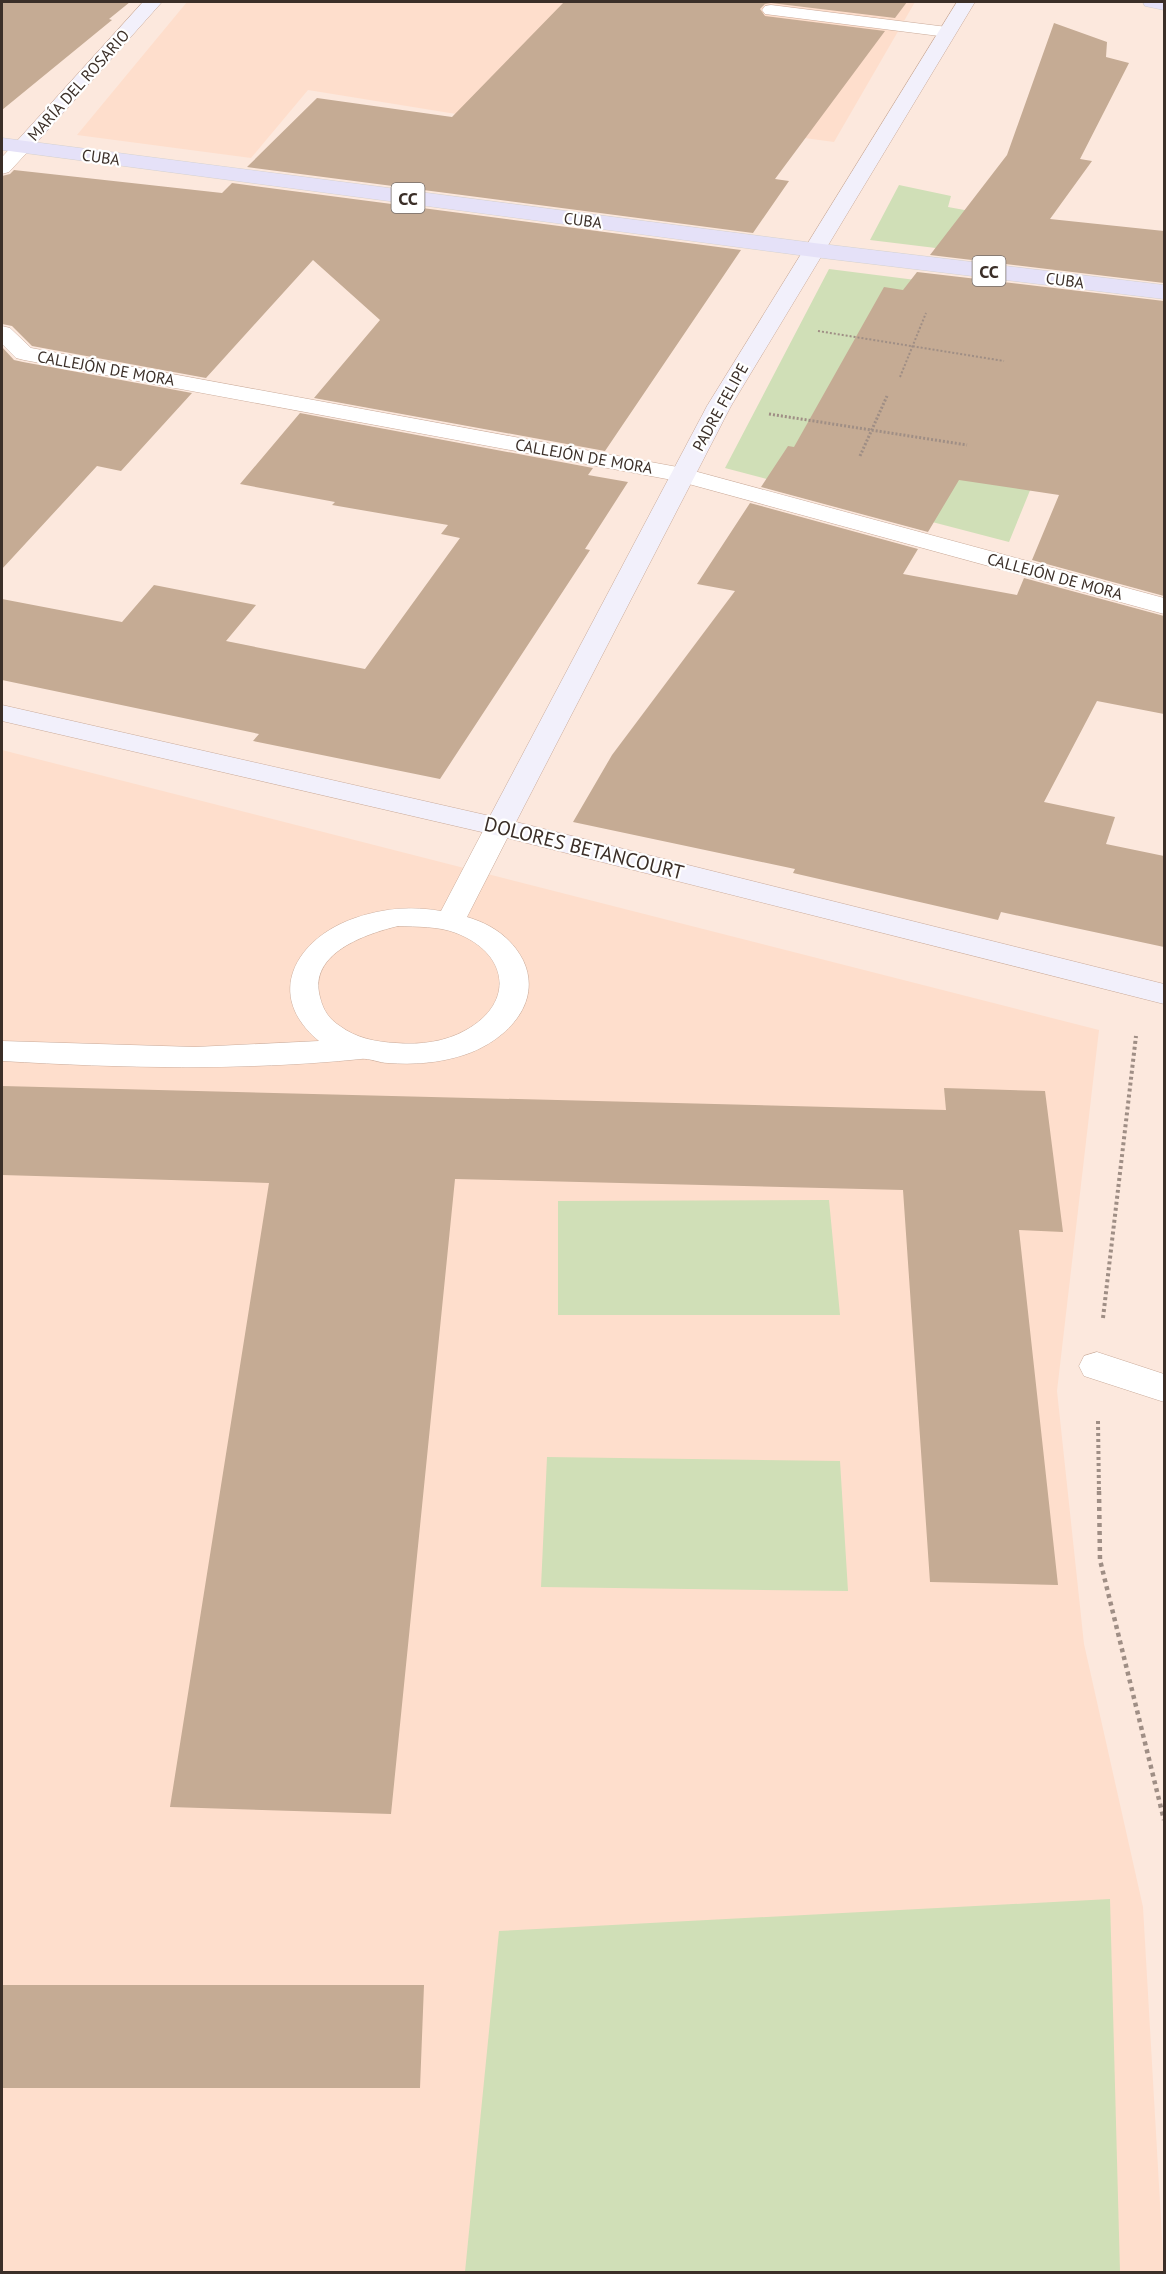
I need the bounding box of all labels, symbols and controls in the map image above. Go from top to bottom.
street label: MARÍA DEL ROSARIO [23,25,133,145]
street label: CUBA [81,144,122,170]
road number: CC [392,183,424,213]
street label: CUBA [563,208,604,232]
road number: CC [972,256,1006,286]
street label: CUBA [1045,268,1086,292]
street label: CALLEJÓN DE MORA [36,346,177,390]
street label: PADRE FELIPE [688,360,752,454]
street label: CALLEJÓN DE MORA [514,434,655,478]
street label: CALLEJÓN DE MORA [985,548,1125,604]
street label: DOLORES BETANCOURT [482,811,686,885]

